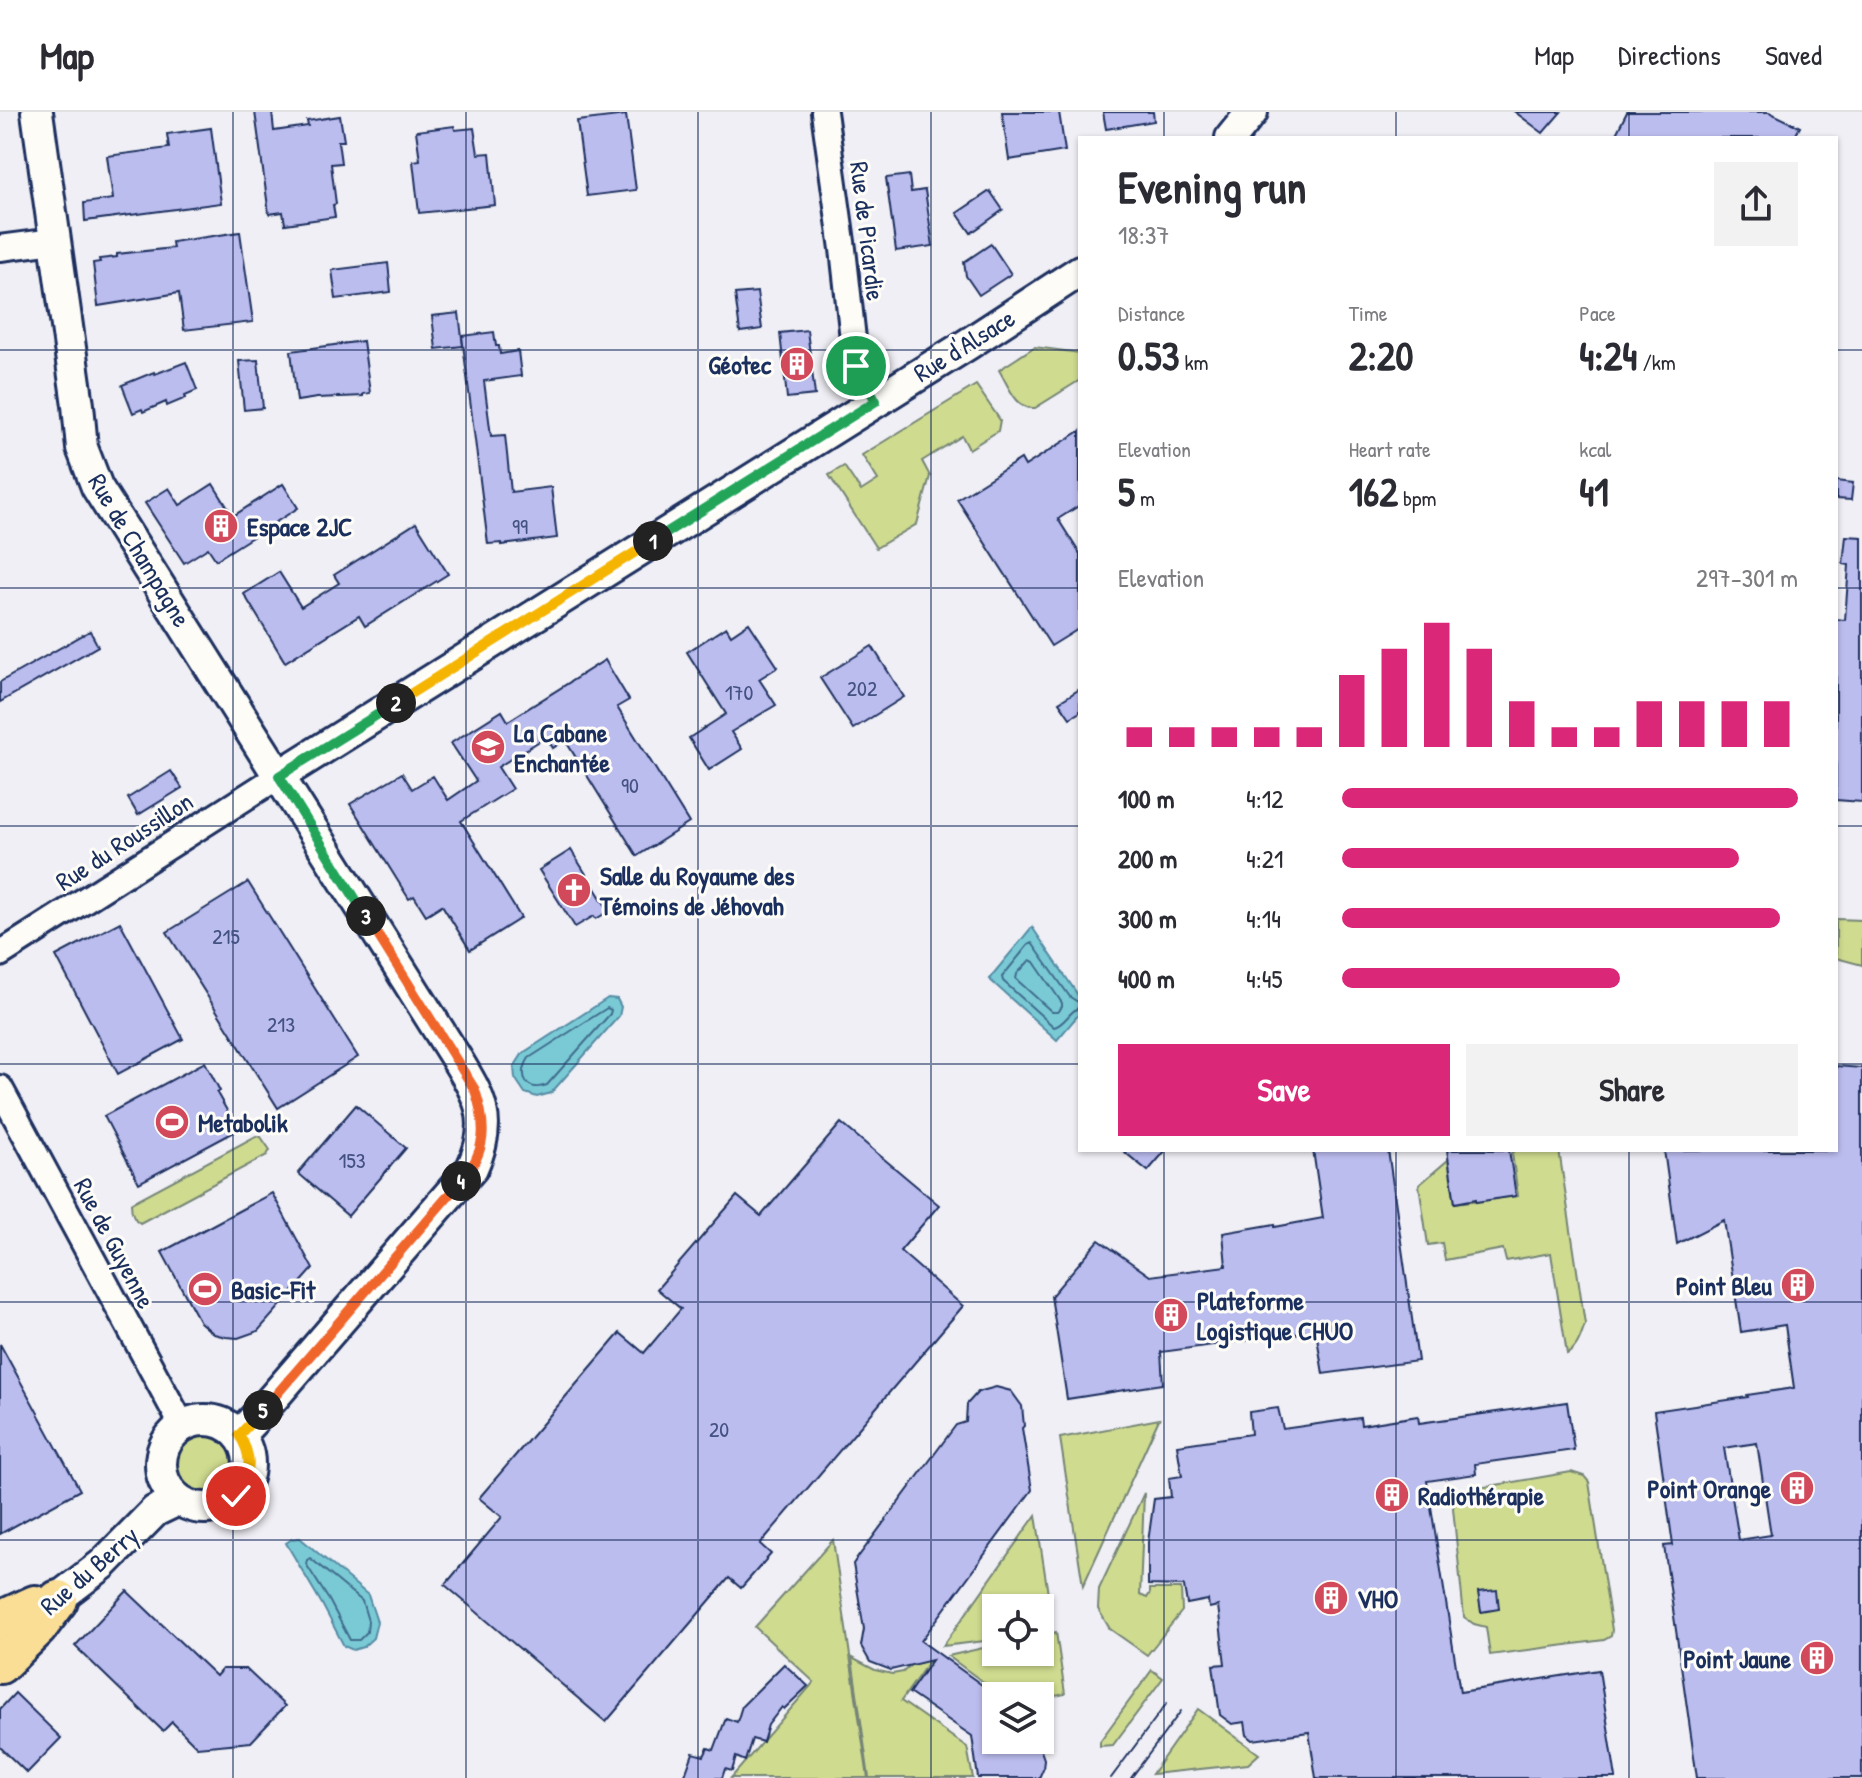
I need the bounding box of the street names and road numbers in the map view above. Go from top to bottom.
street label: Rue de Picardie [842,159,894,303]
street label: Rue d'Alsace [907,300,1021,390]
street label: Rue de Champagne [80,467,200,633]
street label: Rue du Roussillon [49,784,199,898]
street label: Rue de Guyenne [66,1172,164,1314]
street label: Rue du Berry [32,1518,146,1622]

